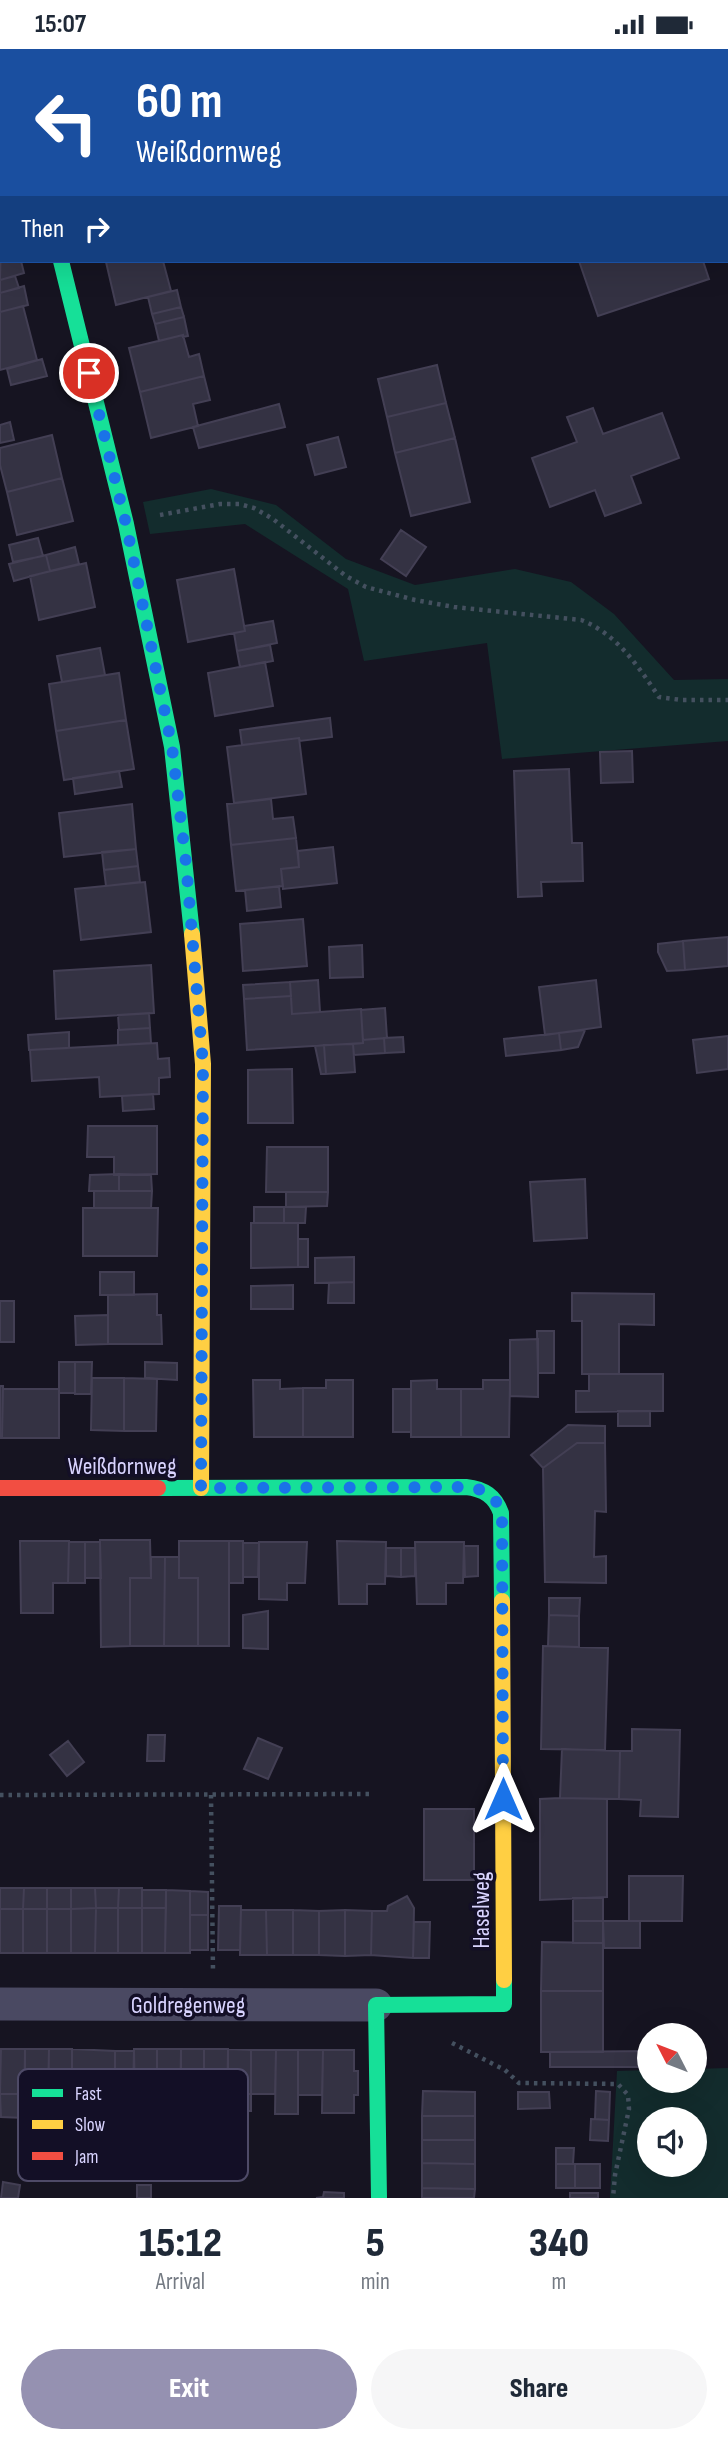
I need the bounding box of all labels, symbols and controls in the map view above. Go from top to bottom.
text: 15:07 [35,9,86,40]
text: 60 m [136,73,223,132]
icon: left [21,77,112,168]
text: Weißdornweg [136,133,282,172]
icon: right [78,210,116,248]
text: Then [21,214,64,245]
pin [59,343,119,403]
icon: arrive [70,354,108,392]
street label: Weißdornweg [67,1452,177,1481]
position arrow [466,1762,540,1836]
street label: Haselweg [467,1872,496,1948]
street label: Goldregenweg [131,1991,245,2020]
north arrow [637,2023,707,2093]
map controls [637,2023,707,2177]
legend [18,2069,248,2181]
text: Fast [75,2083,102,2106]
button: sound [637,2107,707,2177]
text: Slow [75,2114,105,2137]
text: Jam [74,2146,98,2169]
text: 15:12 [139,2218,222,2269]
text: 5 [366,2218,385,2269]
text: 340 [529,2218,589,2269]
text: Arrival [156,2268,205,2296]
text: min [361,2268,390,2296]
text: m [551,2268,566,2296]
button: Exit [21,2349,357,2429]
button: Share [371,2349,707,2429]

